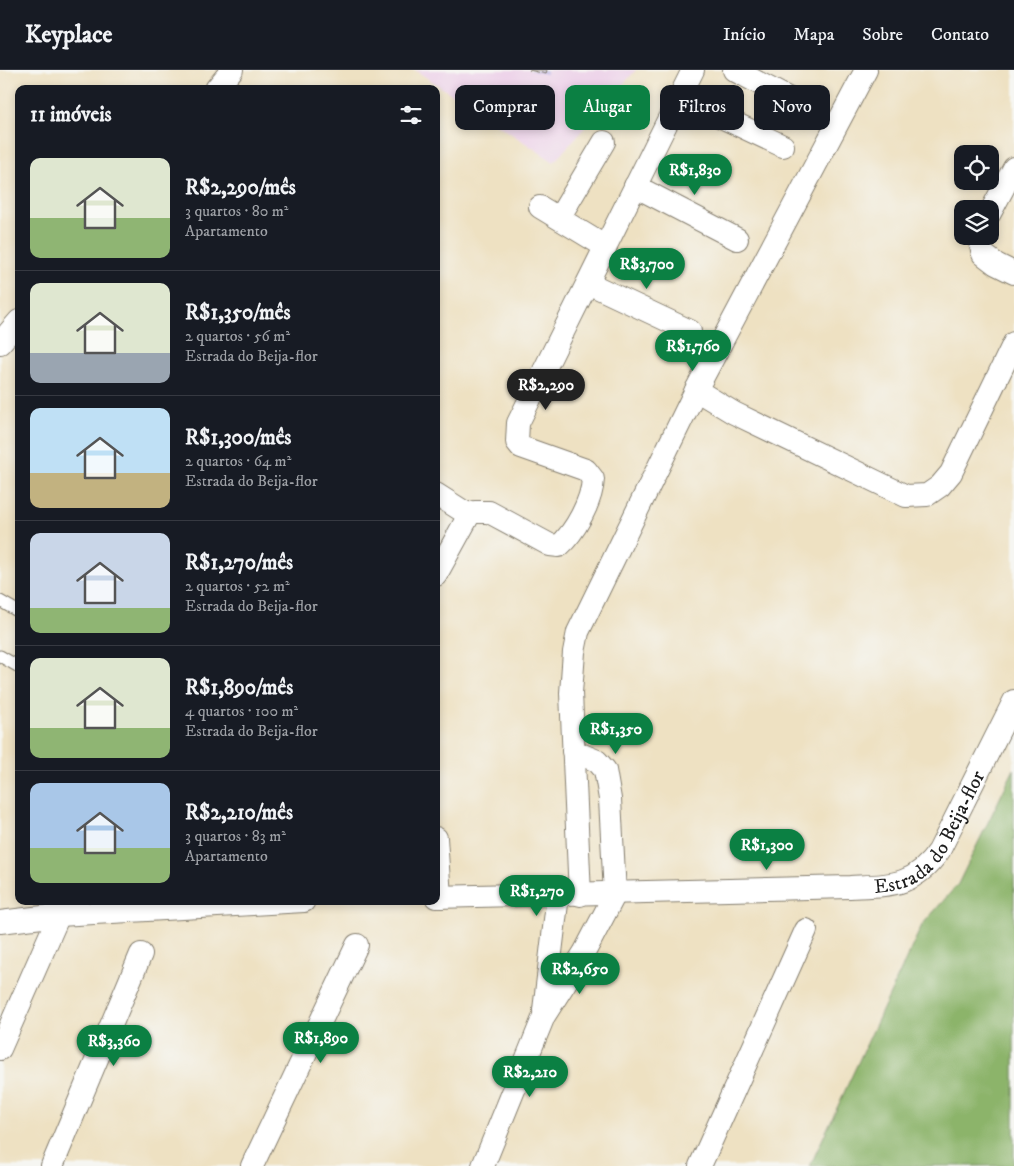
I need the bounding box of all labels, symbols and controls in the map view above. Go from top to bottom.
text: Keyplace [25,20,113,50]
text: Início [723,24,766,46]
text: Mapa [794,24,834,46]
text: Sobre [862,24,903,46]
text: Contato [931,24,989,46]
chip: Comprar [455,85,555,130]
chip: Alugar [565,85,650,130]
chip: Filtros [660,85,744,130]
chip: Novo [754,85,830,130]
icon: filters [397,101,425,129]
text: 11 imóveis [30,102,112,128]
map controls [954,145,999,245]
button: locate [954,145,999,190]
pin: R$1,830 [649,154,741,196]
text: R$1,830 [669,160,721,180]
text: R$2,290/mês [185,175,296,201]
icon: home [70,178,130,238]
button: layers [954,200,999,245]
text: 3 quartos · 80 m² [185,201,289,221]
text: Apartamento [185,221,268,241]
pin: R$3,700 [601,248,693,290]
text: R$3,700 [620,254,674,274]
text: R$1,350/mês [185,300,291,326]
icon: home [70,303,130,363]
text: 2 quartos · 56 m² [185,326,290,346]
pin: R$1,760 [647,330,739,372]
text: R$1,760 [666,336,720,356]
text: Estrada do Beija-flor [185,346,318,366]
pin: R$2,290 [500,368,592,411]
text: R$2,290 [518,375,574,395]
text: R$1,300/mês [185,425,291,451]
icon: home [70,428,130,488]
text: 2 quartos · 64 m² [185,451,291,471]
text: Estrada do Beija-flor [185,471,318,491]
text: R$1,270/mês [185,550,293,576]
icon: home [70,553,130,613]
text: 2 quartos · 52 m² [185,576,290,596]
text: Estrada do Beija-flor [185,596,318,616]
text: R$1,890/mês [185,675,293,701]
icon: home [70,678,130,738]
text: 4 quartos · 100 m² [185,701,298,721]
pin: R$1,350 [570,712,662,755]
text: R$1,350 [590,719,642,739]
text: Estrada do Beija-flor [185,721,318,741]
street label: Estrada do Beija-flor [873,766,991,900]
text: R$2,210/mês [185,800,293,826]
icon: home [70,803,130,863]
text: 3 quartos · 83 m² [185,826,286,846]
pin: R$1,300 [721,828,813,871]
text: R$1,300 [741,835,793,855]
text: Apartamento [185,846,268,866]
pin: R$1,270 [491,874,583,917]
text: R$1,270 [510,881,564,901]
pin: R$2,650 [534,952,626,995]
text: R$2,650 [552,959,608,979]
pin: R$1,890 [275,1022,367,1064]
pin: R$3,360 [68,1024,160,1067]
text: R$1,890 [294,1028,348,1048]
text: R$3,360 [88,1031,140,1051]
pin: R$2,210 [484,1056,576,1098]
text: R$2,210 [503,1062,557,1082]

